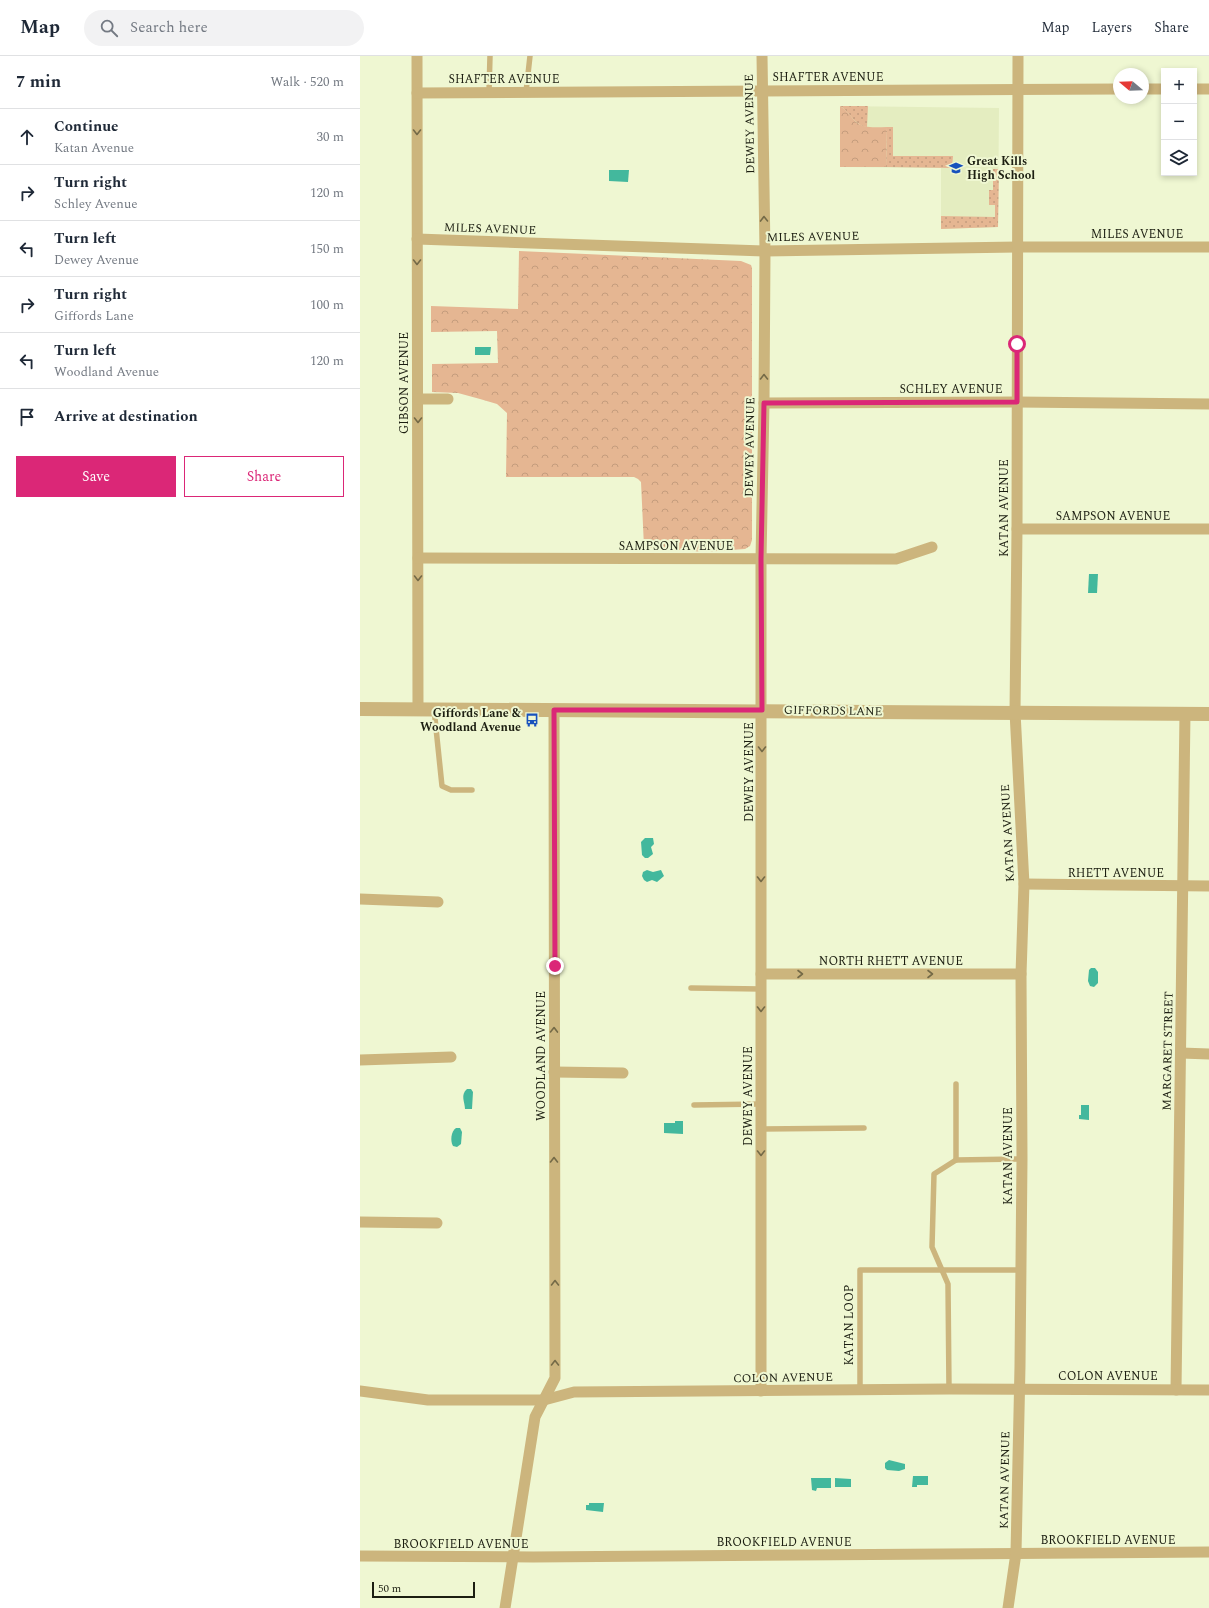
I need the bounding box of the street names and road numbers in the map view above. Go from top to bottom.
street label: SHAFTER AVENUE [773,68,883,87]
street label: SHAFTER AVENUE [449,70,559,89]
street label: DEWEY AVENUE [740,74,760,174]
street label: MILES AVENUE [443,218,537,240]
street label: MILES AVENUE [1091,225,1183,244]
street label: MILES AVENUE [767,227,859,247]
street label: GIBSON AVENUE [395,332,414,434]
street label: SCHLEY AVENUE [899,380,1003,399]
street label: DEWEY AVENUE [740,397,760,497]
street label: KATAN AVENUE [995,459,1014,557]
street label: SAMPSON AVENUE [1056,507,1170,526]
street label: SAMPSON AVENUE [619,537,733,556]
street label: GIFFORDS LANE [784,701,882,721]
street label: DEWEY AVENUE [740,722,759,822]
street label: KATAN AVENUE [996,784,1020,882]
street label: RHETT AVENUE [1068,864,1164,883]
street label: NORTH RHETT AVENUE [819,952,963,971]
street label: WOODLAND AVENUE [532,991,551,1121]
street label: MARGARET STREET [1157,991,1179,1111]
street label: DEWEY AVENUE [739,1046,758,1146]
street label: KATAN AVENUE [999,1107,1018,1205]
street label: KATAN LOOP [840,1284,859,1365]
street label: COLON AVENUE [1058,1367,1158,1386]
street label: COLON AVENUE [733,1368,833,1388]
street label: KATAN AVENUE [995,1431,1015,1529]
street label: BROOKFIELD AVENUE [1040,1531,1176,1550]
street label: BROOKFIELD AVENUE [716,1533,852,1552]
street label: BROOKFIELD AVENUE [393,1535,529,1554]

